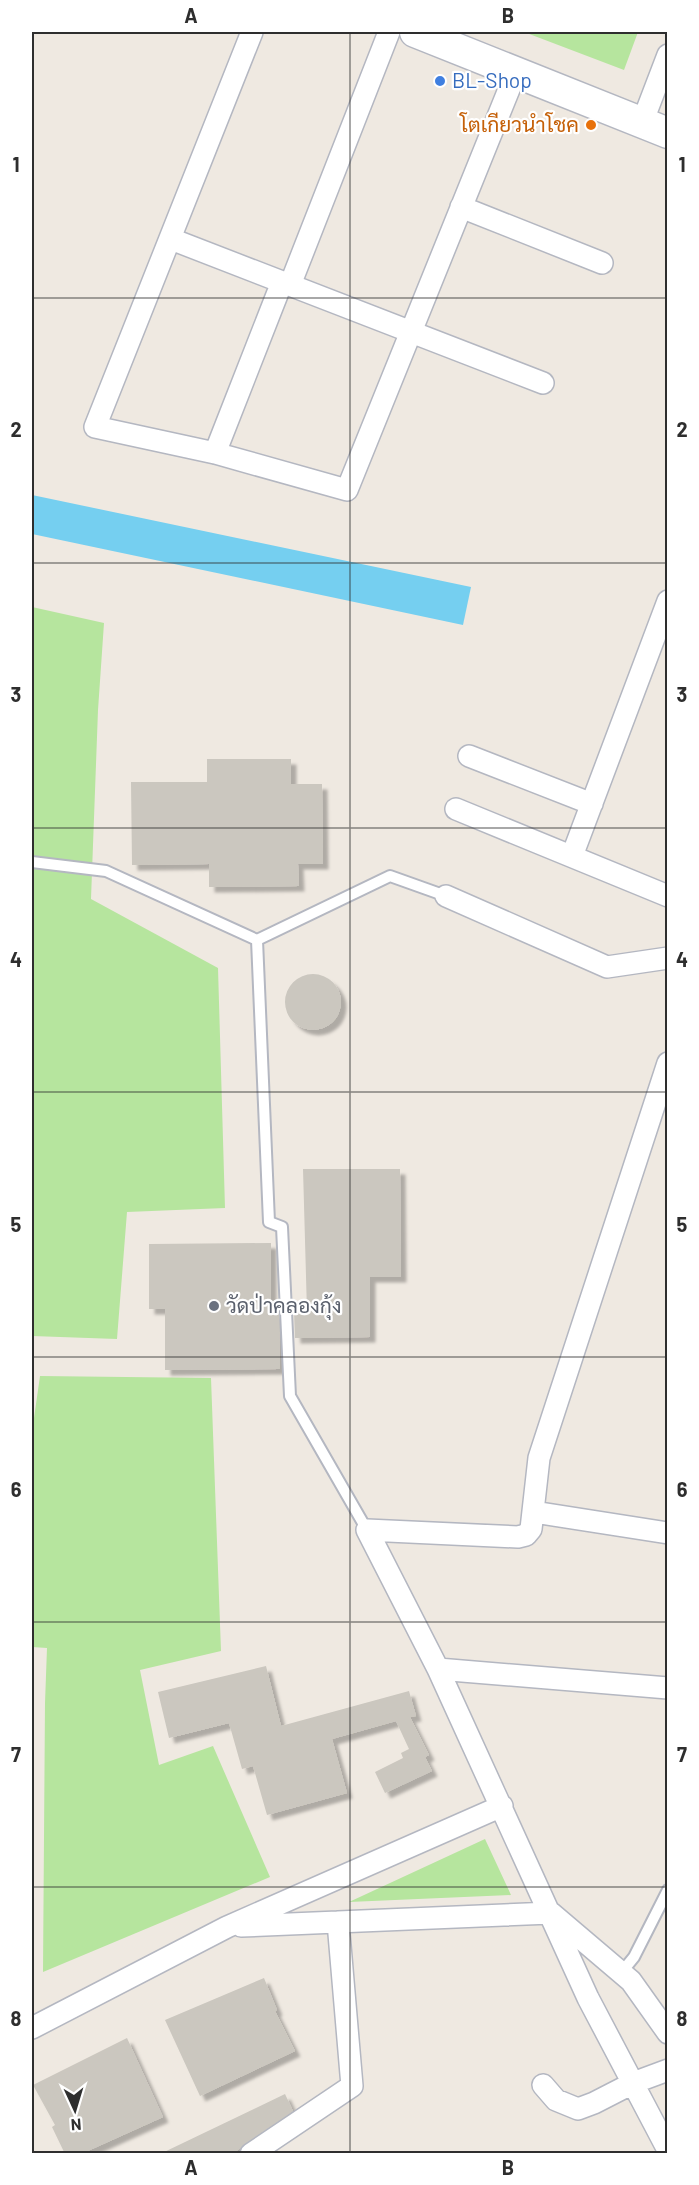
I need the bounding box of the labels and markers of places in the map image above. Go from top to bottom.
place label: BL-Shop [452,67,532,92]
marker: BL-Shop [433,74,447,88]
place label: โตเกียวนำโชค [459,111,579,136]
marker: โตเกียวนำโชค [584,118,598,132]
place label: วัดป่าคลองกุ้ง [226,1292,341,1320]
marker: วัดป่าคลองกุ้ง [207,1299,221,1313]

